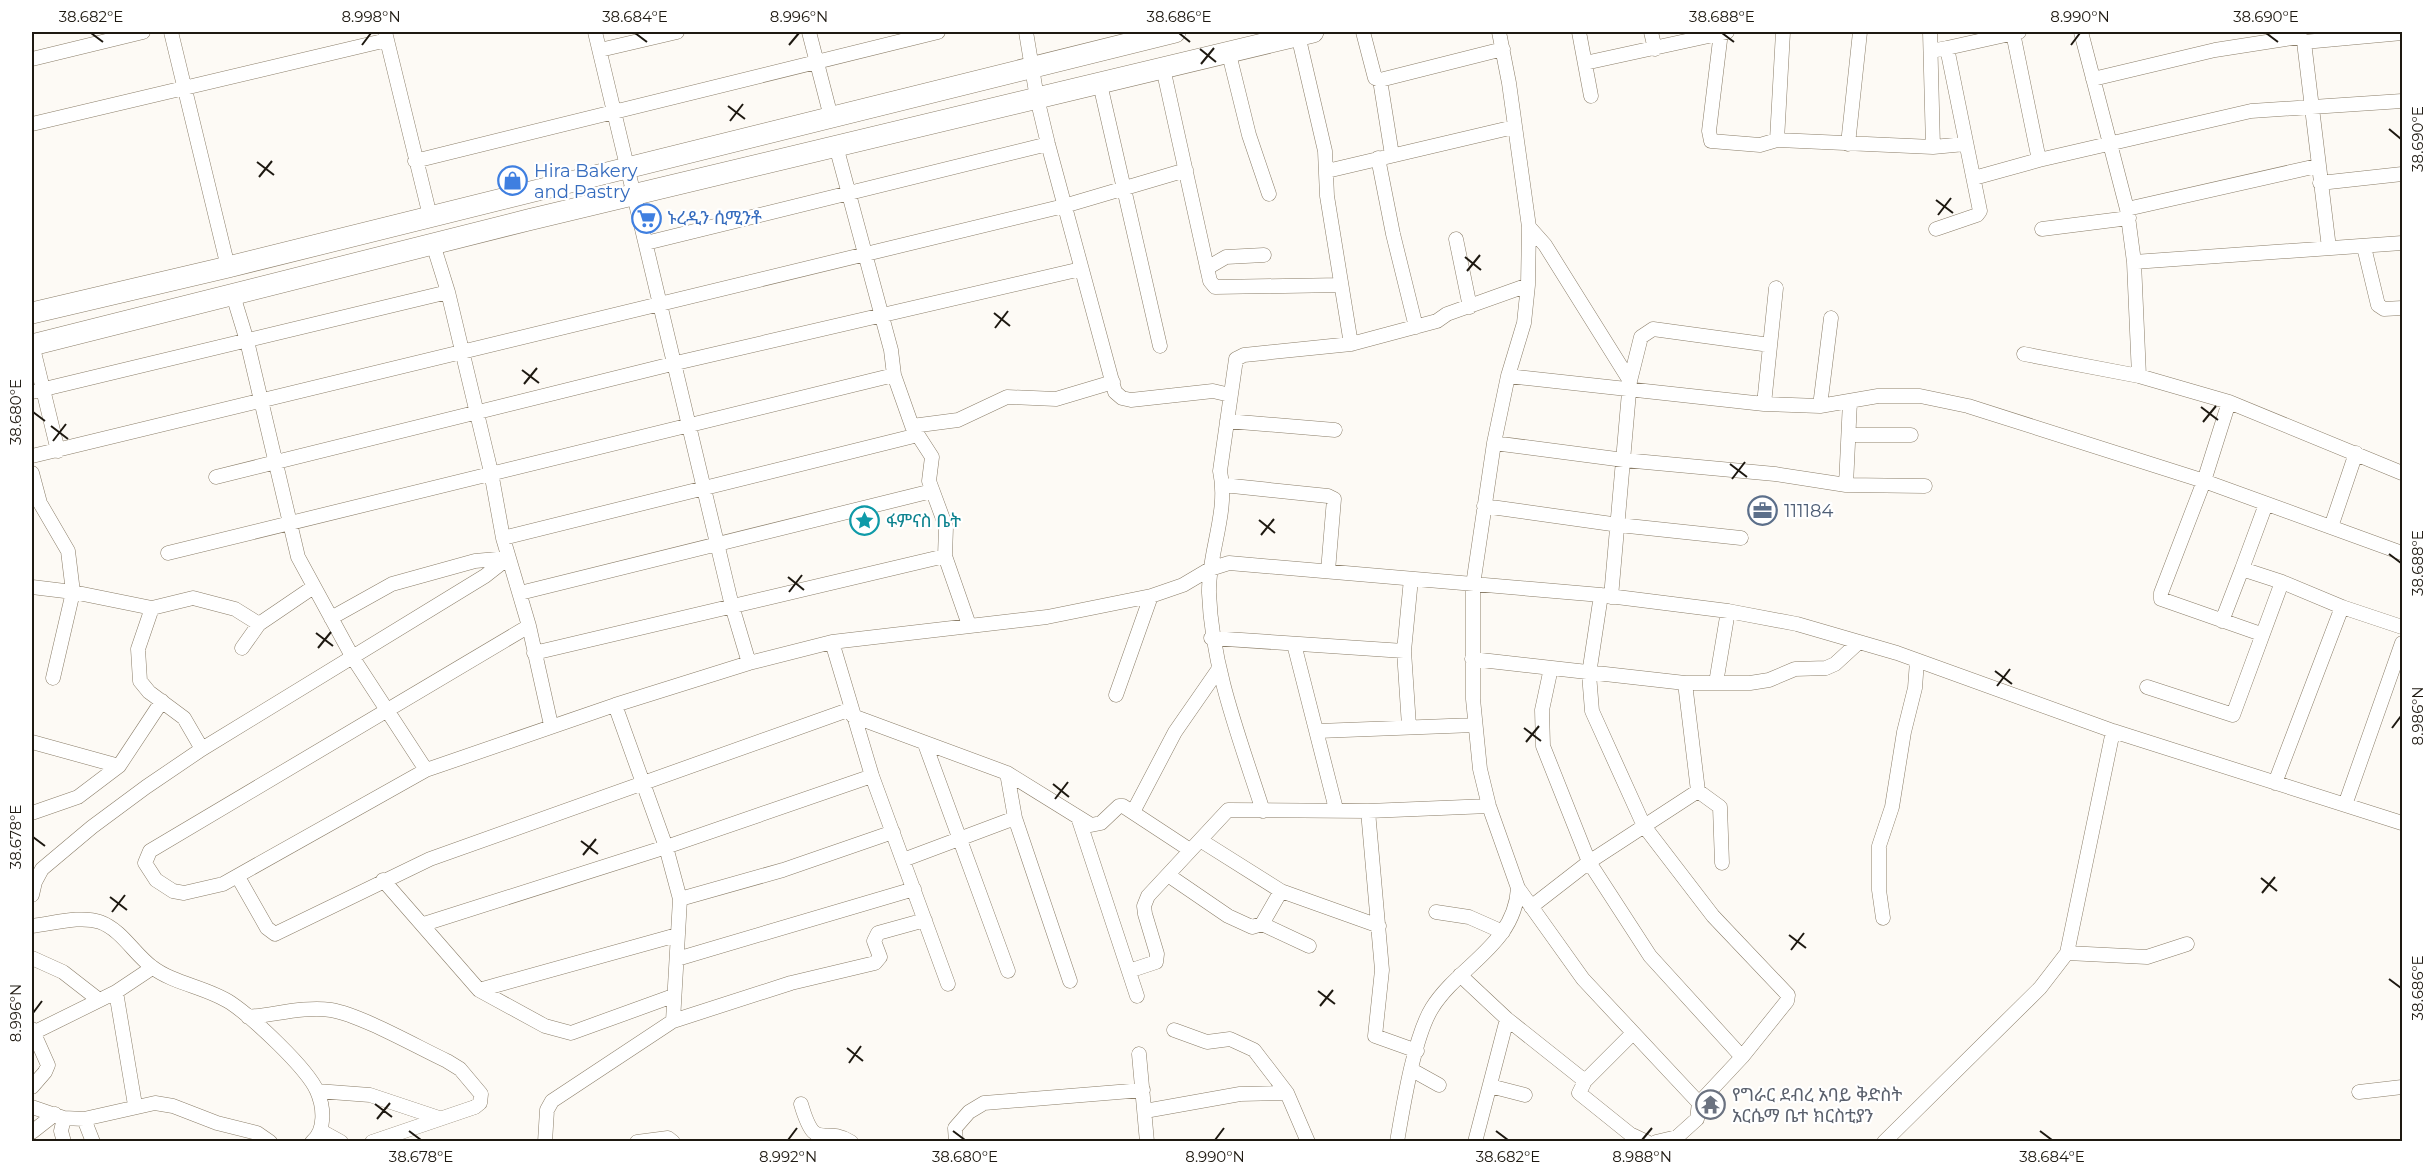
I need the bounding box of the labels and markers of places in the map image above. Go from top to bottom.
place label: Hira Bakery and Pastry [534,160,638,203]
shop icon: Hira Bakery and Pastry [497,165,529,197]
supermarket icon: ኑረዲን ሲሚንቶ [630,202,662,234]
place label: ኑረዲን ሲሚንቶ [667,207,762,229]
office icon: 111184 [1747,495,1779,527]
place label: 111184 [1784,500,1833,522]
place icon: ፋምናስ ቤት [849,505,881,537]
place label: ፋምናስ ቤት [886,510,961,532]
place label: የግራር ደብረ አባይ ቅድስት አርሴማ ቤተ ክርስቲያን [1732,1084,1902,1127]
temple icon: የግራር ደብረ አባይ ቅድስት አርሴማ ቤተ ክርስቲያን [1695,1089,1727,1121]

